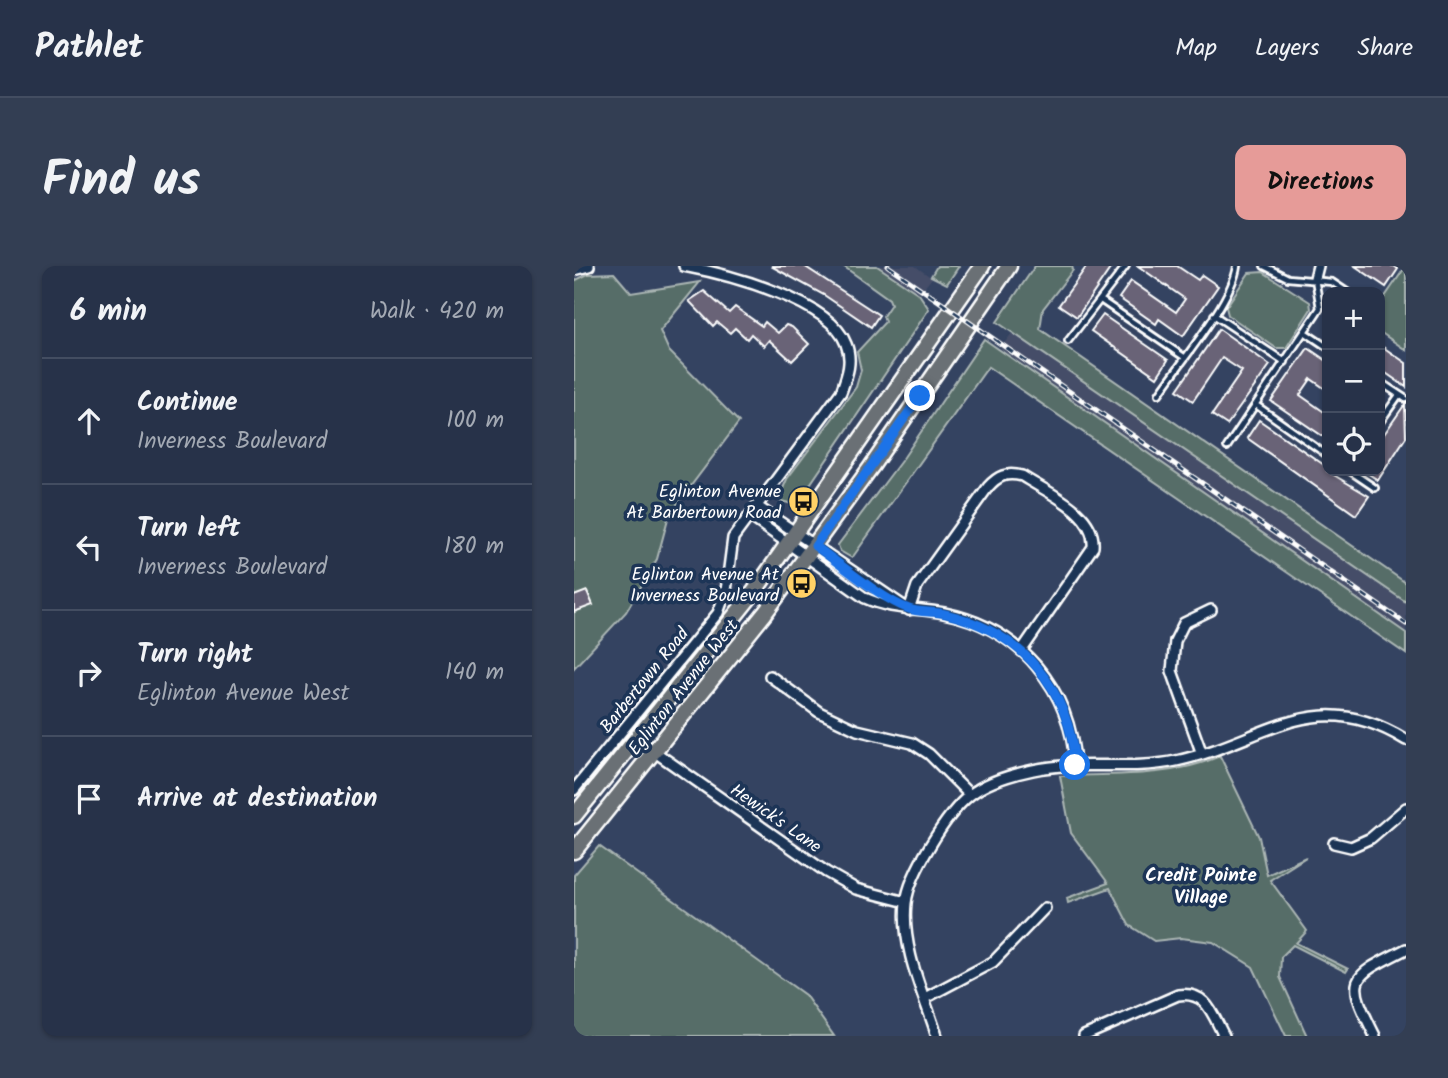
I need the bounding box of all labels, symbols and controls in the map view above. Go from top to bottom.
text: Pathlet [35,22,143,75]
text: Map [1175,29,1217,68]
text: Layers [1255,29,1319,68]
text: Share [1357,29,1413,68]
text: Find us [42,143,200,221]
button: Directions [1235,145,1406,220]
map controls [1322,287,1385,476]
button: + [1322,287,1385,350]
text: 6 min [70,288,147,336]
text: Walk · 420 m [370,294,504,330]
button: − [1322,350,1385,413]
route end [904,380,935,411]
text: Continue [137,382,238,424]
icon: ahead [70,402,108,440]
text: 100 m [446,403,504,439]
button: locate [1322,413,1385,476]
text: Inverness Boulevard [137,424,327,460]
place label: Eglinton Avenue At Barbertown Road [626,478,782,528]
bus stop icon: Eglinton Avenue At Barbertown Road [787,484,821,518]
text: Turn left [137,508,240,550]
icon: left [70,528,108,566]
text: 180 m [444,529,504,565]
text: Inverness Boulevard [137,550,327,586]
place label: Eglinton Avenue At Inverness Boulevard [630,561,780,611]
bus stop icon: Eglinton Avenue At Inverness Boulevard [785,567,819,601]
street label: Eglinton Avenue West [622,613,747,762]
street label: Barbertown Road [593,621,698,740]
text: Turn right [137,634,253,676]
icon: right [70,654,108,692]
text: 140 m [445,655,504,691]
text: Eglinton Avenue West [137,676,350,712]
route start [1059,749,1090,780]
street label: Hewick's Lane [723,777,827,862]
text: Arrive at destination [137,778,377,820]
icon: arrive [70,780,108,818]
district label: Credit Pointe Village [1145,861,1257,913]

